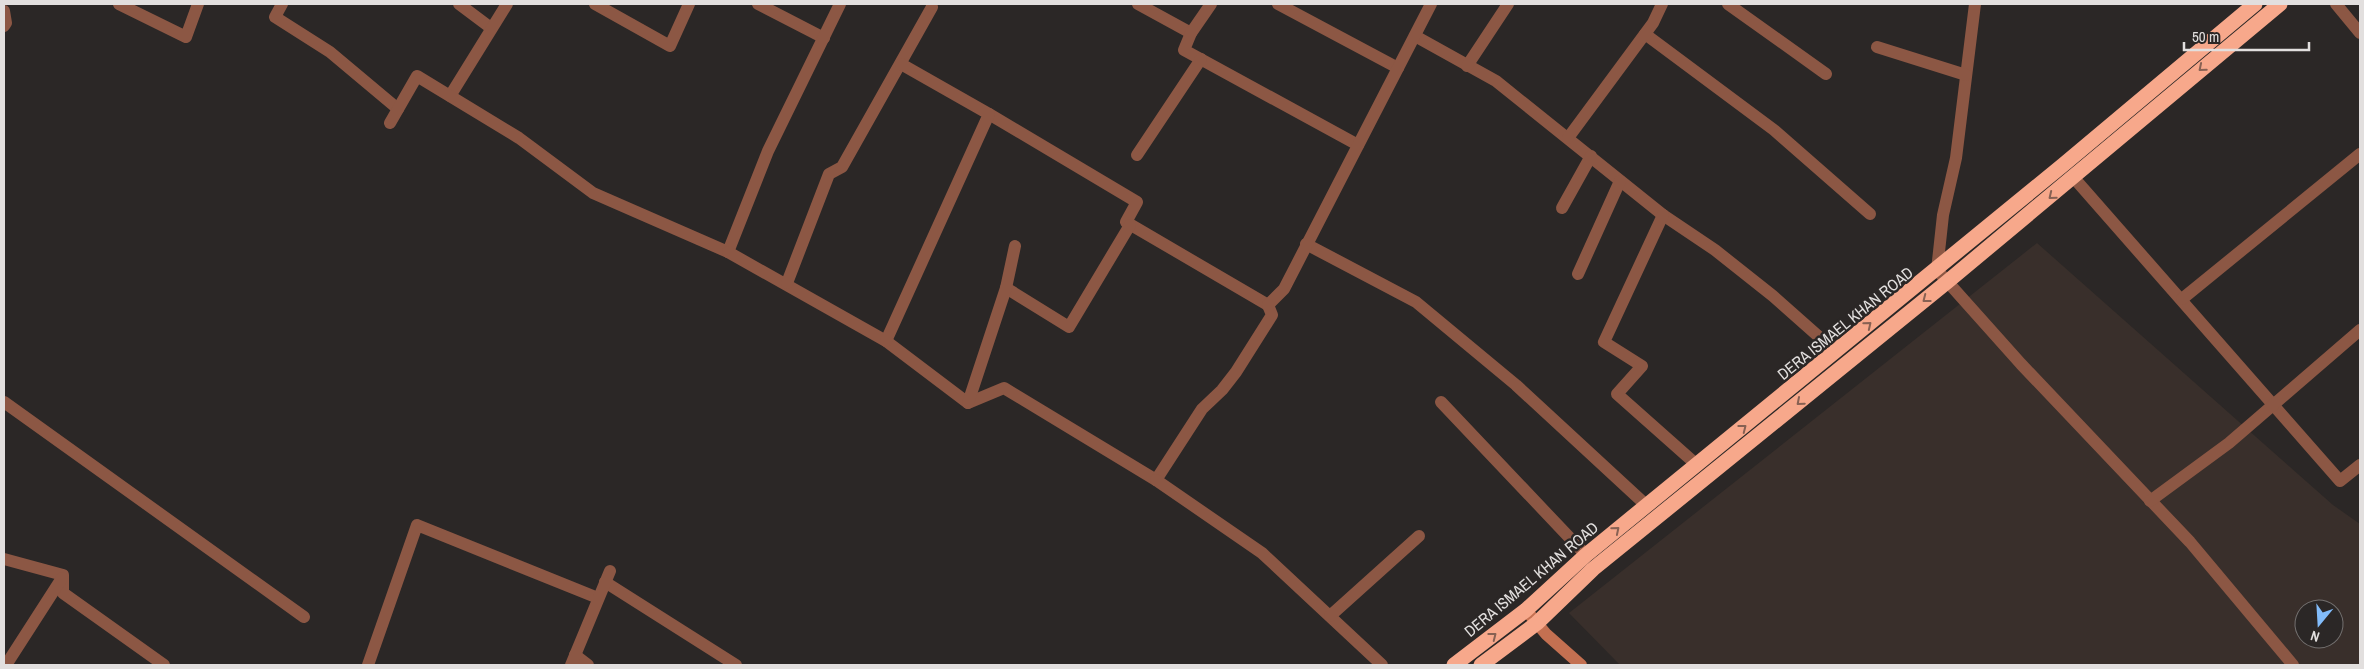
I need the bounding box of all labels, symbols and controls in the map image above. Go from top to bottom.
scale bar [2184,20,2309,52]
text: 50 m [2192,26,2219,47]
one-way arrow [2199,63,2208,72]
one-way arrow [2049,191,2058,199]
street label: DERA ISMAEL KHAN ROAD [1773,261,1917,385]
one-way arrow [1922,293,1932,302]
one-way arrow [1862,322,1871,330]
one-way arrow [1797,396,1806,405]
one-way arrow [1737,426,1746,434]
street label: DERA ISMAEL KHAN ROAD [1459,516,1603,642]
one-way arrow [1610,527,1619,536]
north arrow [2294,599,2344,649]
text: N [2308,627,2322,646]
one-way arrow [1487,633,1496,641]

